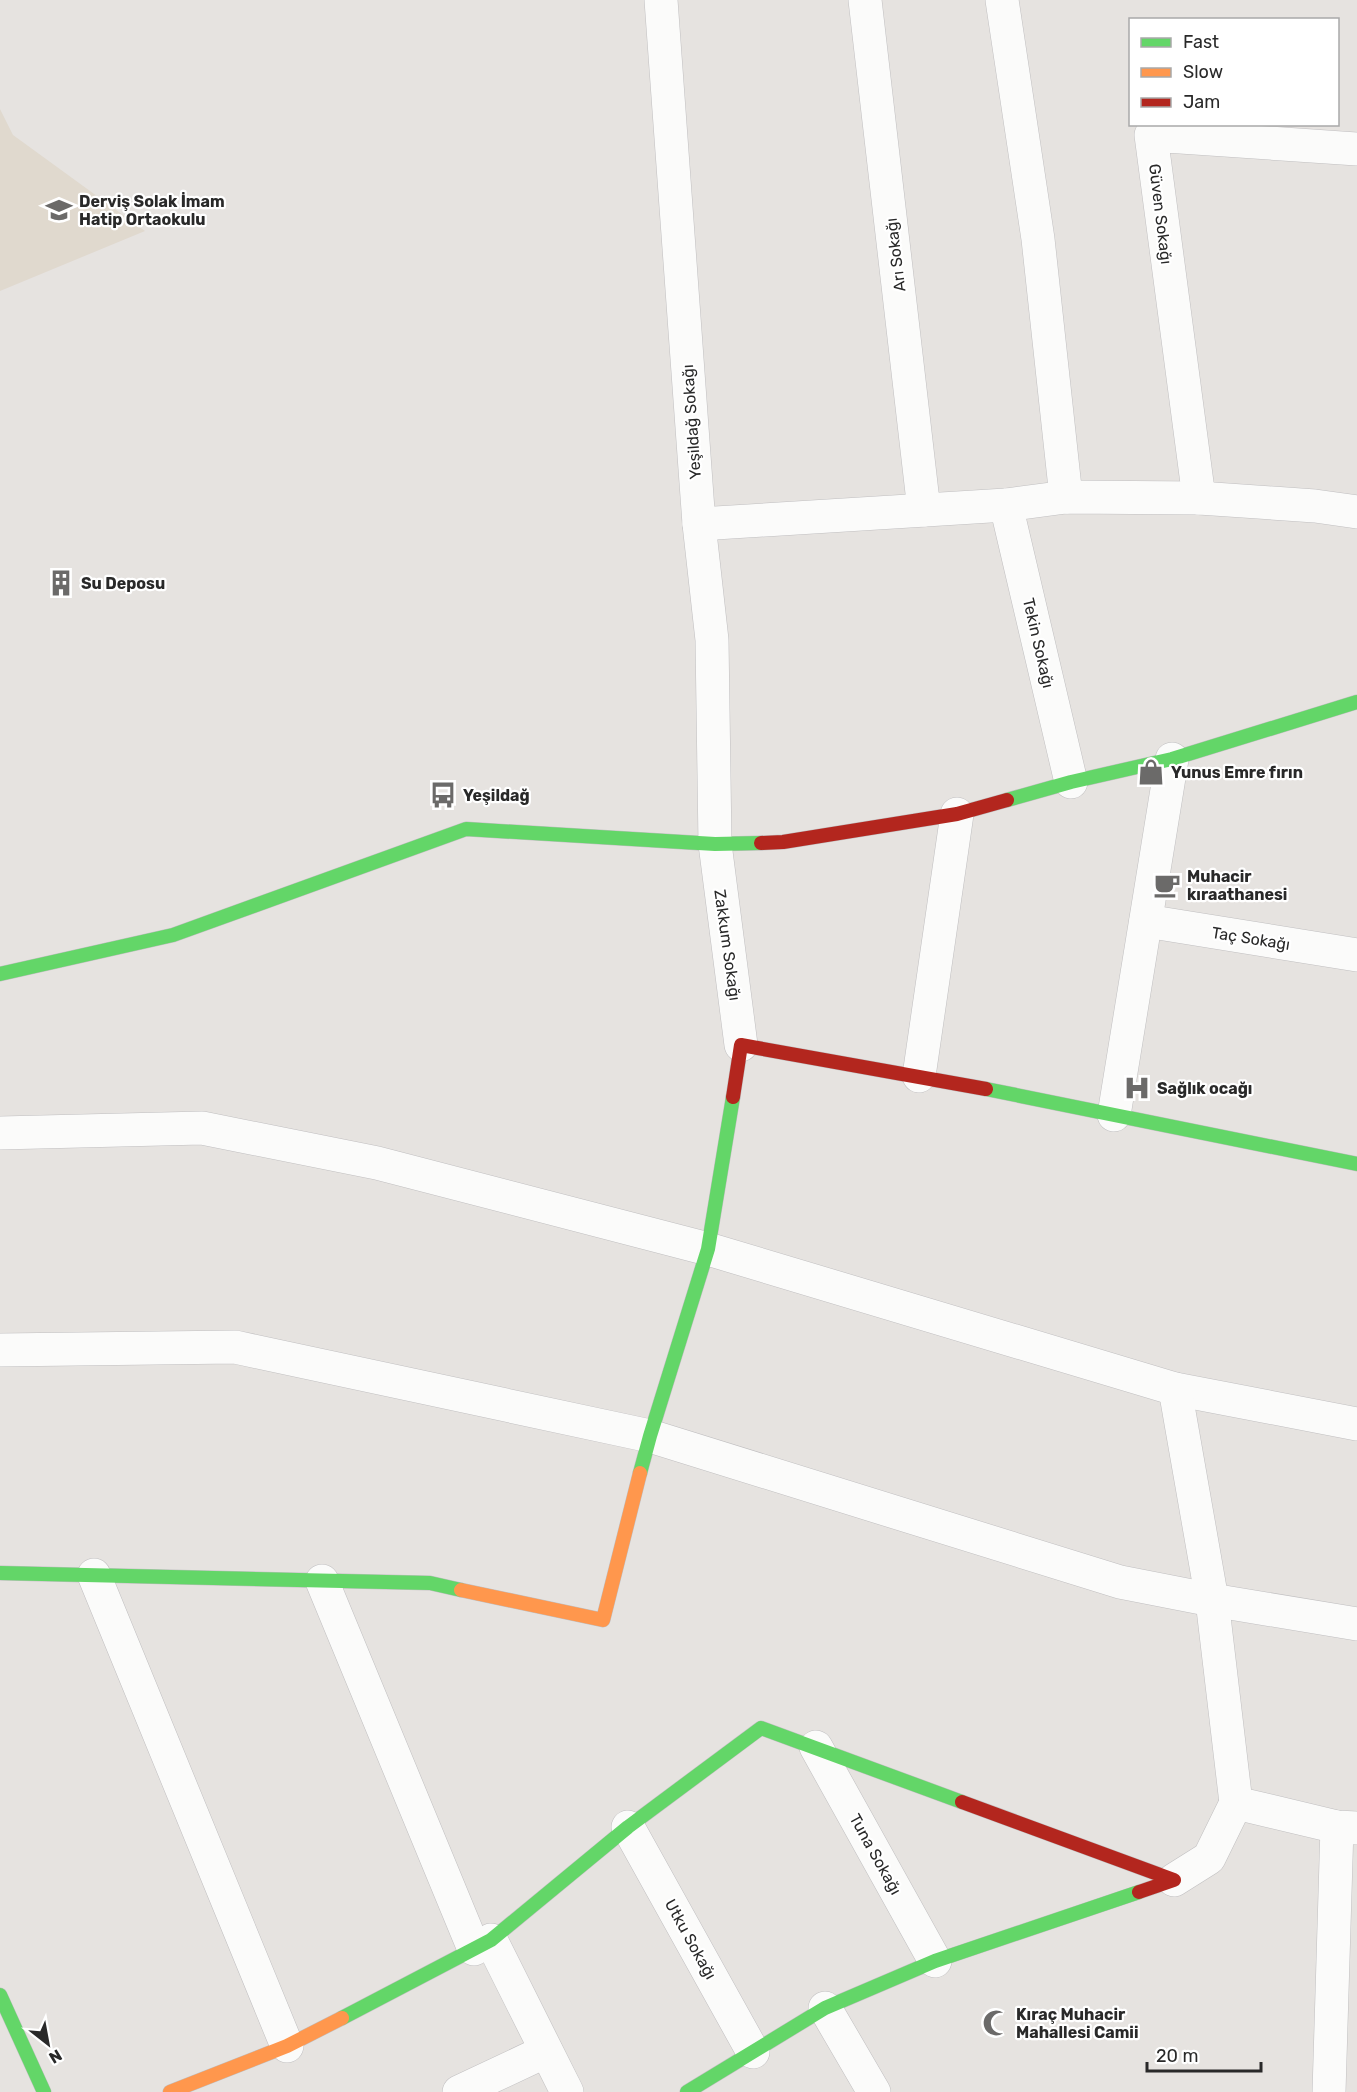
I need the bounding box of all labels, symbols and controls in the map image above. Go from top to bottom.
legend [1129,18,1339,126]
text: Fast [1183,31,1219,53]
text: Slow [1183,61,1223,83]
text: Jam [1183,91,1220,113]
street label: Güven Sokağı [1145,163,1176,265]
place label: Derviş Solak İmam Hatip Ortaokulu [79,192,225,229]
school or university icon: Derviş Solak İmam Hatip Ortaokulu [44,195,74,225]
street label: Arı Sokağı [882,217,909,293]
street label: Yeşildağ Sokağı [678,364,705,480]
building icon: Su Deposu [46,568,76,598]
place label: Su Deposu [81,574,165,593]
street label: Tekin Sokağı [1019,596,1058,690]
shop icon: Yunus Emre fırın [1136,757,1166,787]
place label: Yunus Emre fırın [1171,763,1303,782]
bus stop icon: Yeşildağ [428,780,458,810]
place label: Yeşildağ [463,786,530,805]
place label: Muhacir kıraathanesi [1187,867,1287,904]
cafe icon: Muhacir kıraathanesi [1152,870,1182,900]
street label: Zakkum Sokağı [710,888,745,1002]
street label: Taç Sokağı [1210,923,1291,954]
hospital icon: Sağlık ocağı [1122,1073,1152,1103]
place label: Sağlık ocağı [1157,1079,1252,1098]
street label: Tuna Sokağı [846,1810,906,1898]
street label: Utku Sokağı [661,1896,720,1983]
place label: Kıraç Muhacir Mahallesi Camii [1016,2005,1139,2042]
mosque icon: Kıraç Muhacir Mahallesi Camii [981,2008,1011,2038]
north arrow [18,2014,78,2074]
scale bar [1147,2035,1261,2073]
text: N [46,2045,65,2068]
text: 20 m [1156,2045,1198,2067]

